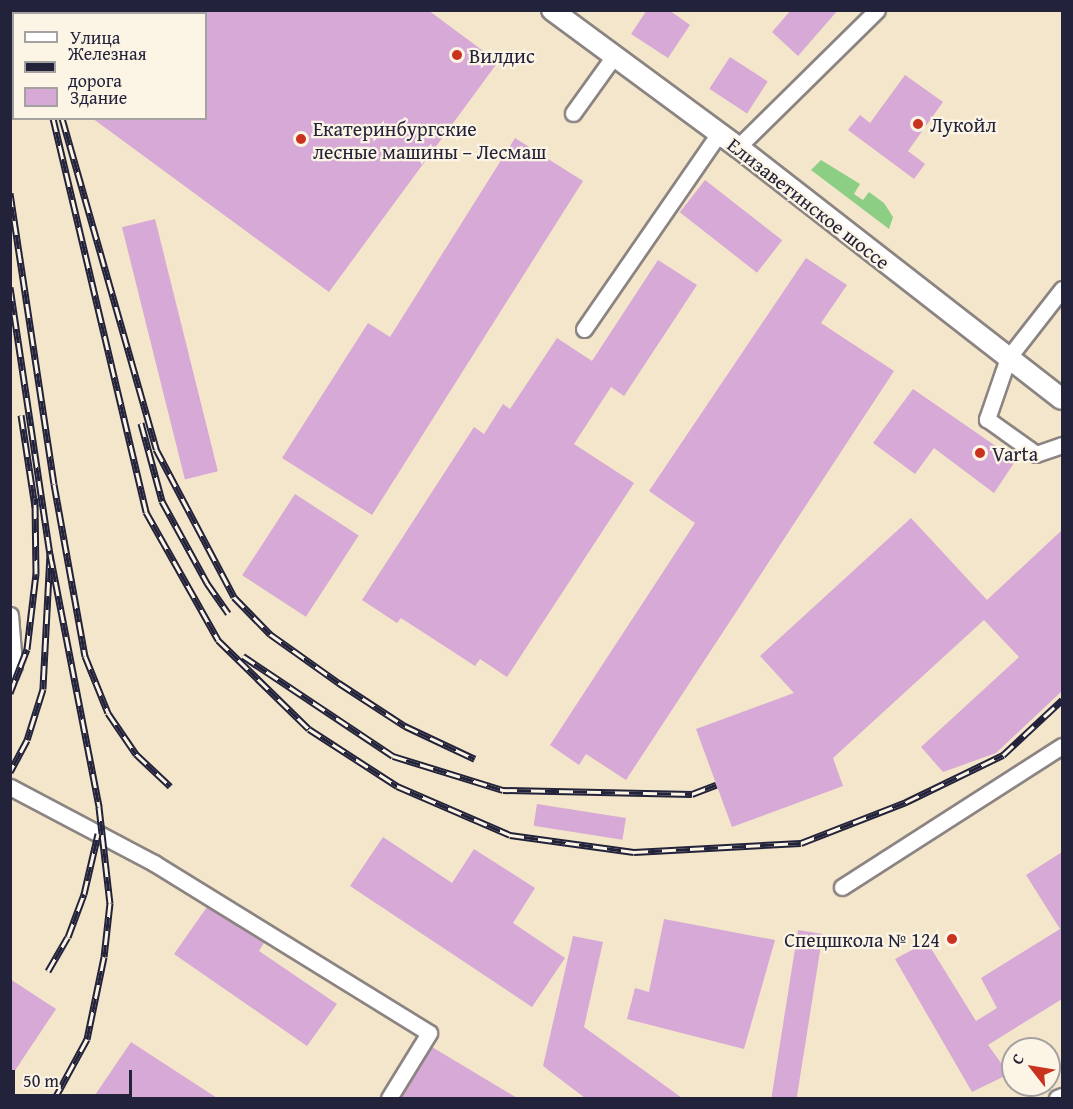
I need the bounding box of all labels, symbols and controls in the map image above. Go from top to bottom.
legend [12,12,207,120]
text: Улица [70,24,120,51]
text: Железная дорога [68,40,147,94]
place label: Вилдис [469,43,535,67]
marker: Вилдис [450,48,464,62]
text: Здание [70,84,127,111]
place label: Лукойл [930,112,996,136]
place label: Екатеринбургские лесные машины – Лесмаш [313,116,546,163]
marker: Лукойл [911,117,925,131]
marker: Екатеринбургские лесные машины – Лесмаш [294,132,308,146]
street label: Елизаветинское шоссе [723,132,895,274]
place label: Varta [992,441,1038,465]
marker: Varta [973,446,987,460]
place label: Спецшкола № 124 [784,927,940,951]
marker: Спецшкола № 124 [945,932,959,946]
north arrow [1001,1037,1061,1097]
text: С [1005,1049,1030,1069]
scale bar [15,1058,135,1096]
text: 50 m [23,1067,59,1094]

